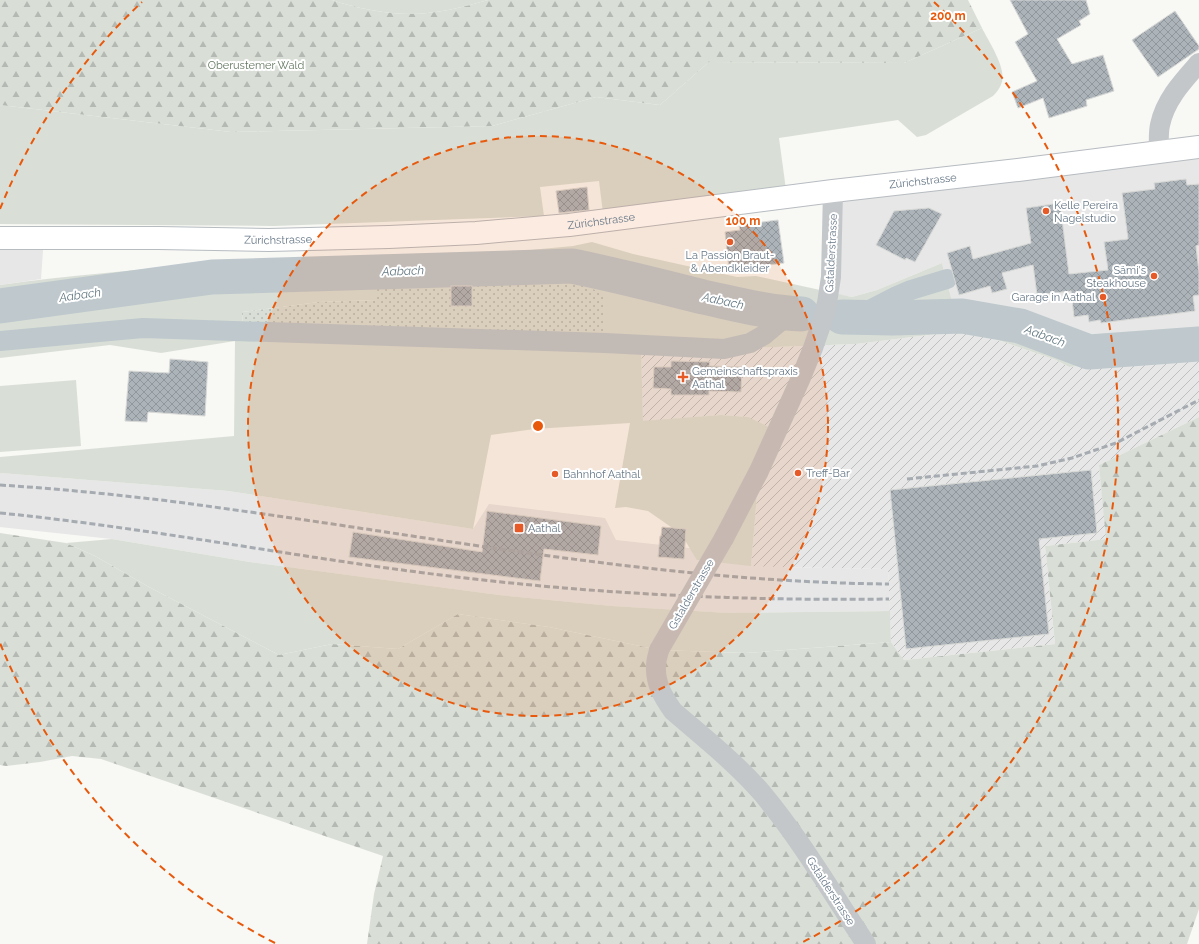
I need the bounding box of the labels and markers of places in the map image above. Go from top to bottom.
place label: Kelle Pereira Nagelstudio [1054,199,1118,225]
marker: Kelle Pereira Nagelstudio [1041,206,1051,216]
marker: La Passion Braut- & Abendkleider [725,237,735,247]
place label: La Passion Braut- & Abendkleider [686,249,774,275]
place label: Sämi's Steakhouse [1086,264,1147,290]
marker: Sämi's Steakhouse [1149,271,1159,281]
place label: Garage in Aathal [1012,291,1095,304]
marker: Garage in Aathal [1098,292,1108,302]
place label: Gemeinschaftspraxis Aathal [692,365,798,391]
marker: Gemeinschaftspraxis Aathal [677,371,689,383]
centre of rings [531,419,545,433]
place label: Treff-Bar [806,467,850,480]
place label: Bahnhof Aathal [563,468,640,481]
marker: Treff-Bar [793,468,803,478]
marker: Bahnhof Aathal [550,469,560,479]
marker: Aathal [513,522,525,534]
place label: Aathal [528,522,560,535]

